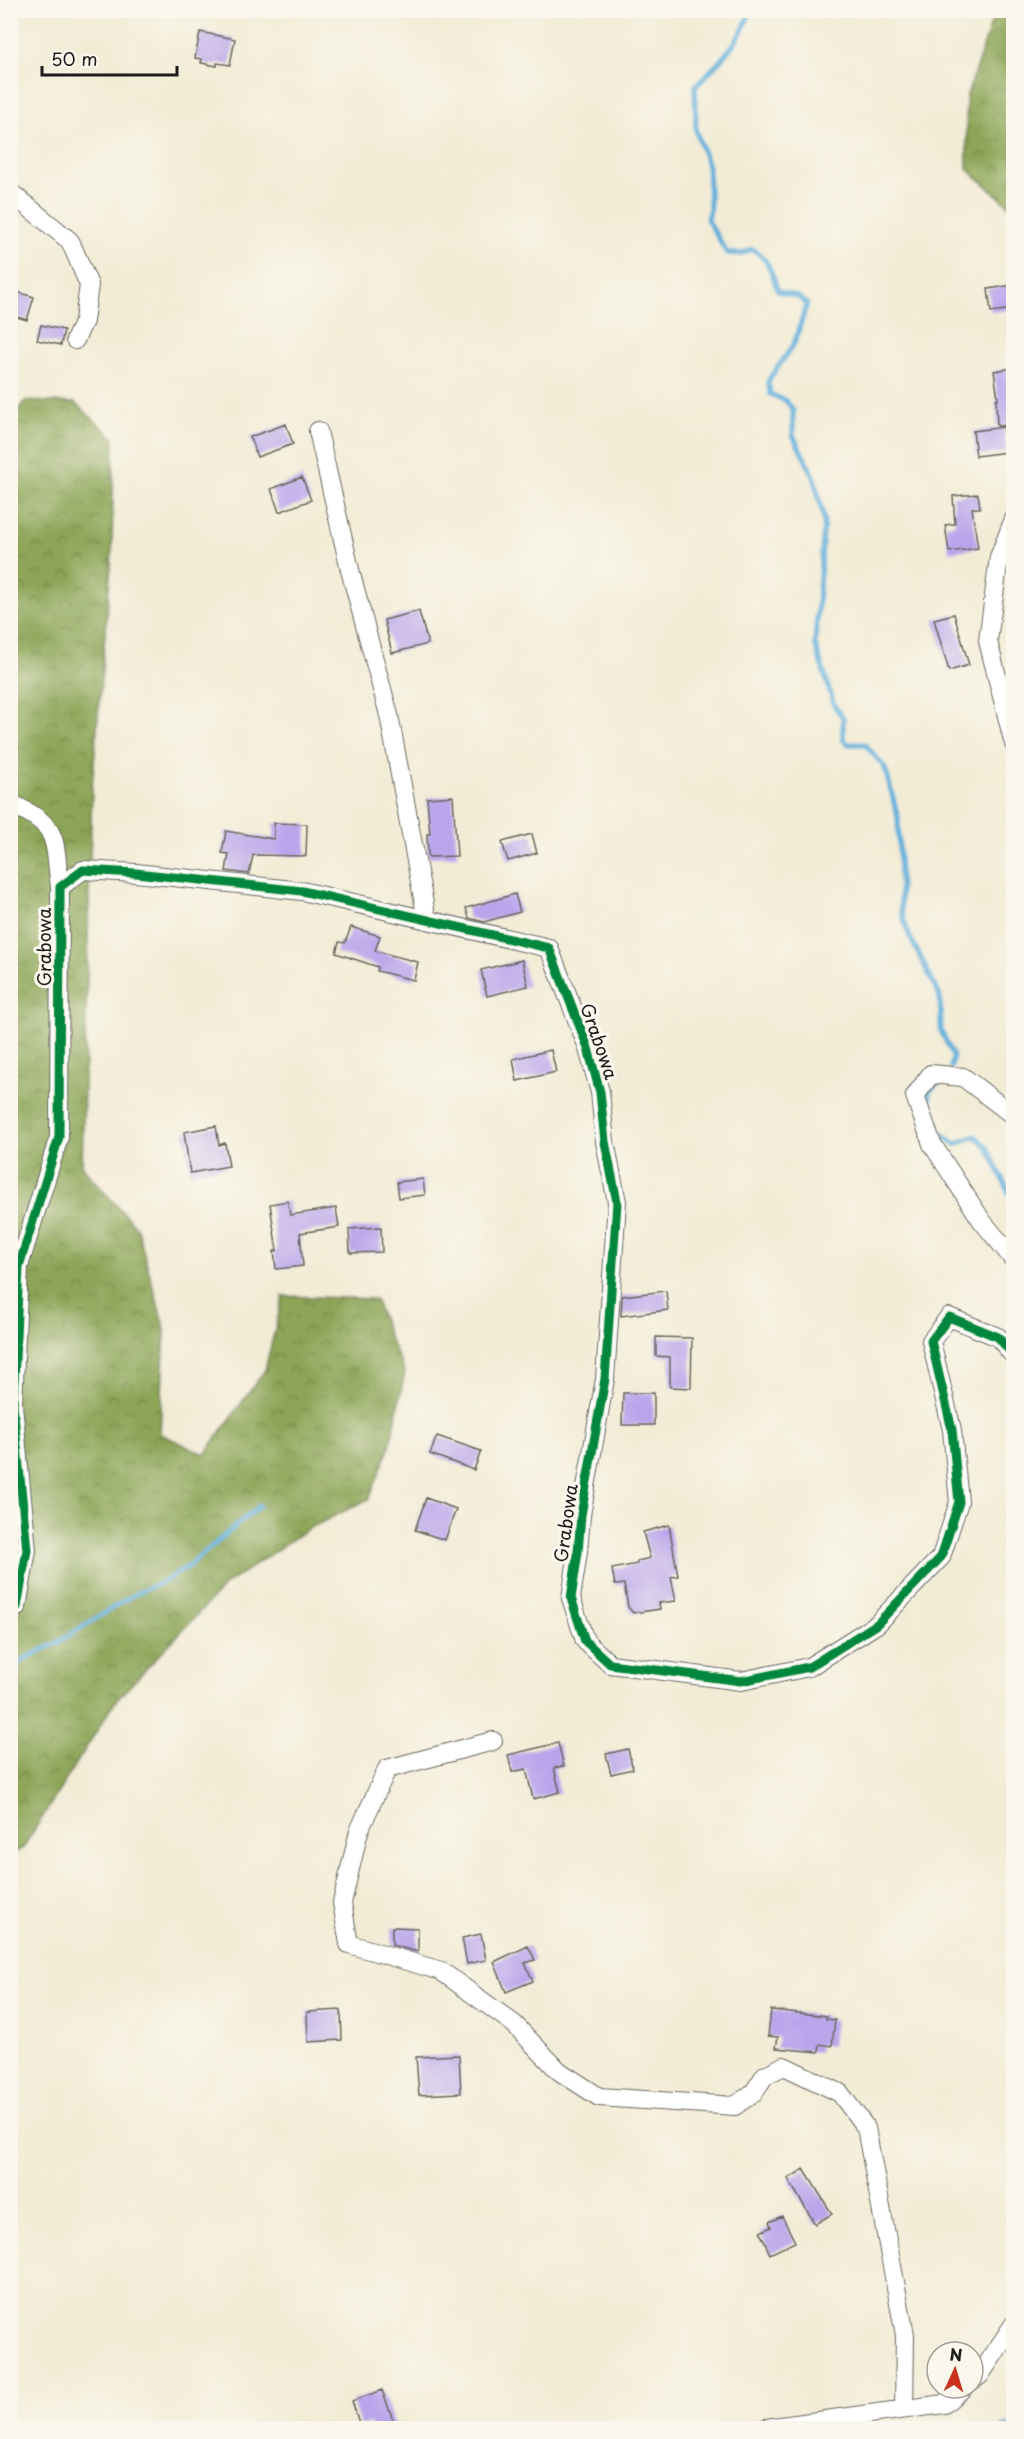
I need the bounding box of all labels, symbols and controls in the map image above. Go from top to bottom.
scale bar [42,39,177,77]
text: 50 m [51,45,98,72]
street label: Grabowa [30,907,57,987]
street label: Grabowa [574,999,626,1084]
street label: Grabowa [546,1481,584,1564]
north arrow [925,2340,985,2400]
text: N [949,2342,963,2366]

